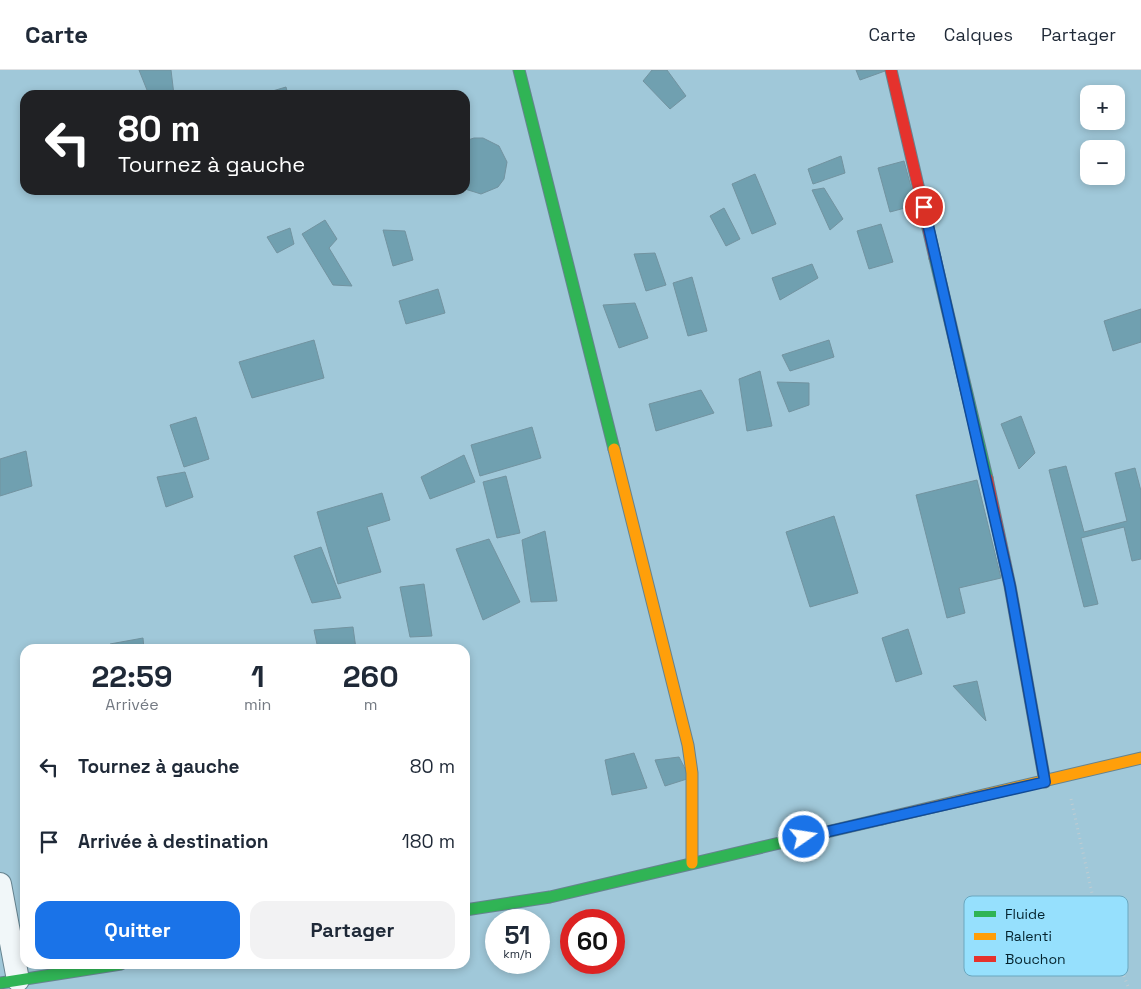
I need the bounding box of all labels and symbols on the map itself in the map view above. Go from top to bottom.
pin [903,186,945,228]
position arrow [777,810,829,862]
legend [964,896,1128,976]
text: Fluide [1005,905,1045,923]
speed limit sign: 60 [560,909,625,974]
text: Ralenti [1005,927,1052,945]
text: Bouchon [1005,950,1066,968]

